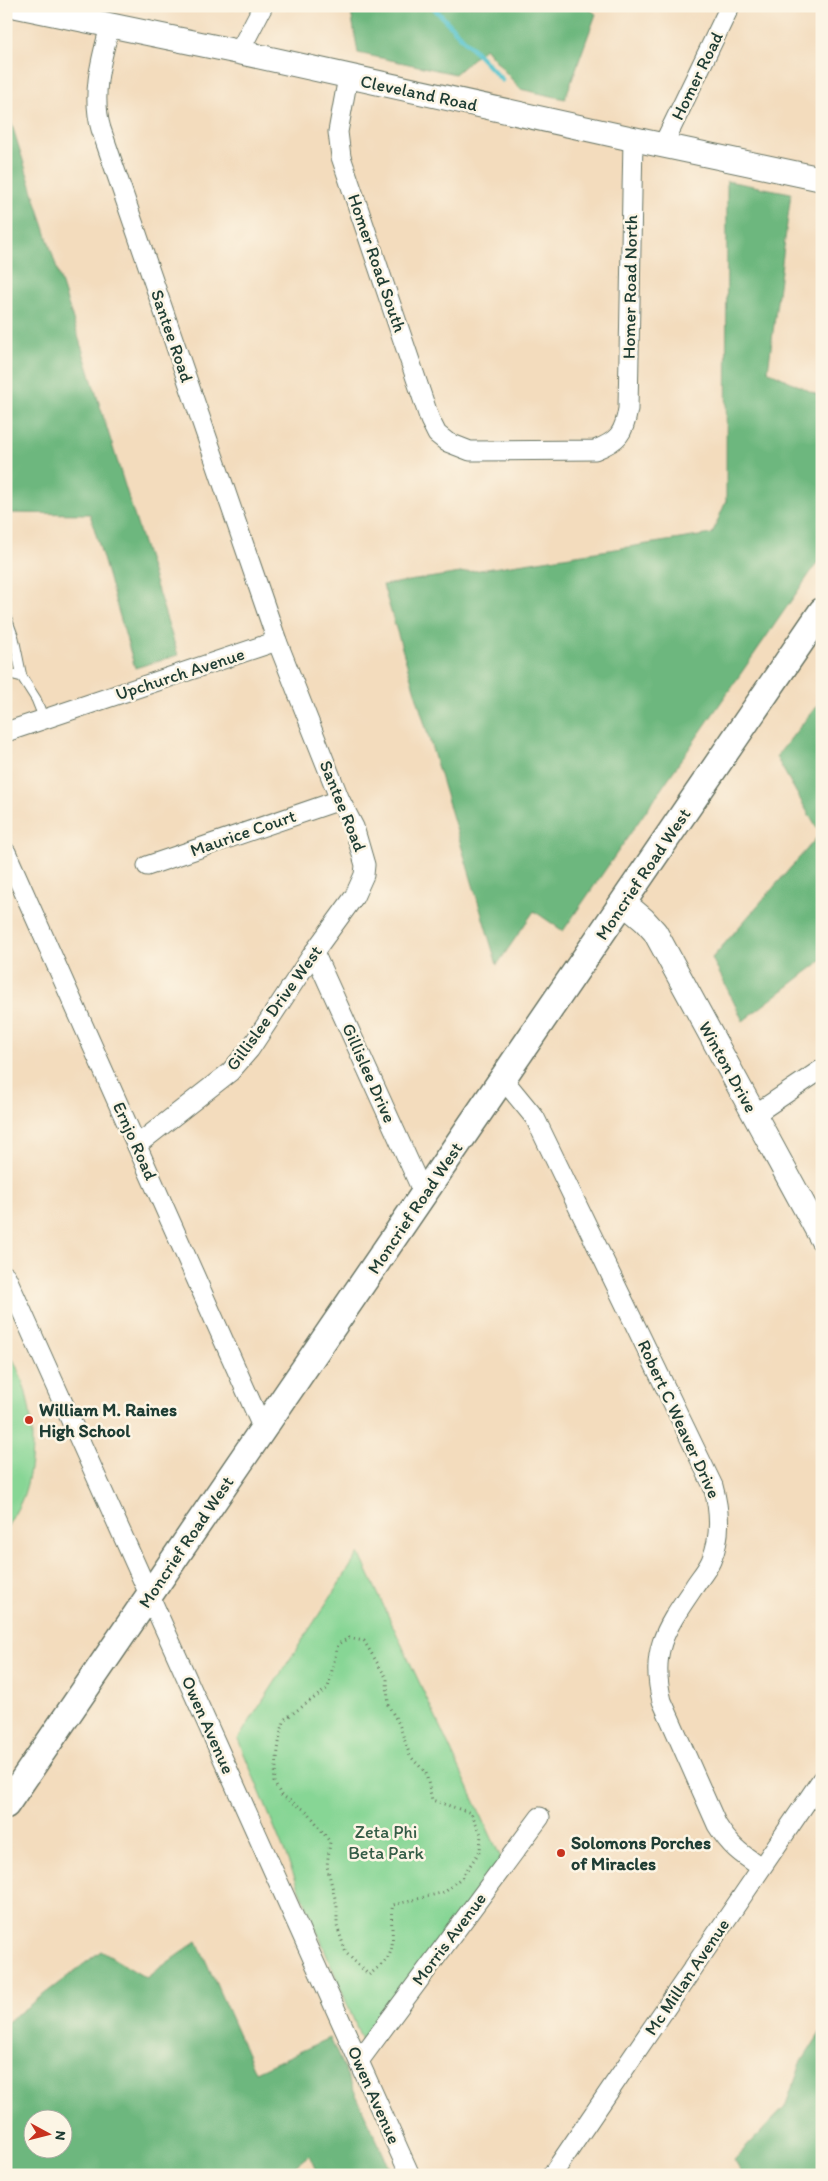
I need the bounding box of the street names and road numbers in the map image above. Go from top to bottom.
street label: Homer Road [666,28,728,124]
street label: Cleveland Road [358,70,480,116]
street label: Homer Road South [343,191,411,335]
street label: Homer Road North [618,214,642,359]
street label: Santee Road [146,287,198,385]
street label: Upchurch Avenue [113,643,247,705]
street label: Santee Road [315,757,371,855]
street label: Moncrief Road West [591,804,695,944]
street label: Maurice Court [187,805,299,861]
street label: Gillislee Drive West [221,941,327,1075]
street label: Winton Drive [694,1018,762,1116]
street label: Gillislee Drive [337,1020,401,1126]
street label: Ernjo Road [108,1098,162,1184]
street label: Moncrief Road West [363,1138,467,1278]
street label: Robert C Weaver Drive [633,1336,725,1502]
street label: Moncrief Road West [134,1472,238,1612]
street label: Owen Avenue [177,1673,239,1777]
street label: Morris Avenue [407,1888,491,1990]
street label: Mc Millan Avenue [640,1914,734,2040]
street label: Owen Avenue [343,2043,405,2147]

